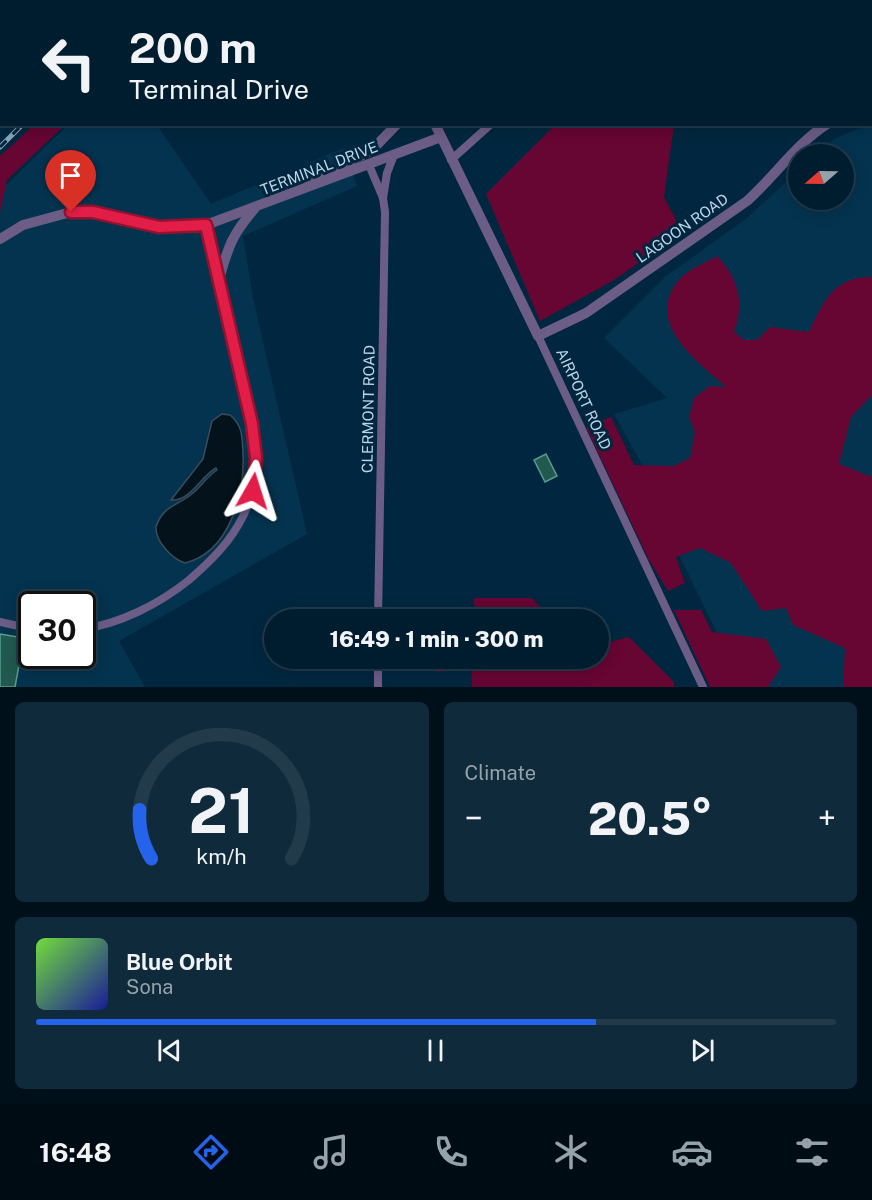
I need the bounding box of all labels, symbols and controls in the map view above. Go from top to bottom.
text: 200 m [129,23,257,72]
icon: left [30,24,108,102]
text: Terminal Drive [129,73,309,105]
street label: TERMINAL DRIVE [258,138,380,198]
north arrow [788,144,854,210]
map controls [788,144,854,210]
pin [45,150,96,212]
icon: arrive [54,159,87,192]
street label: LAGOON ROAD [633,190,731,266]
street label: CLERMONT ROAD [358,345,378,473]
street label: AIRPORT ROAD [553,346,615,452]
position arrow [221,459,285,523]
speed limit sign: 30 [18,591,96,669]
text: 16:49 · 1 min · 300 m [329,626,544,652]
text: Climate [465,761,536,785]
text: 21 [189,774,255,847]
text: 20.5° [588,792,713,845]
text: − [465,799,483,837]
text: + [818,799,836,837]
text: km/h [197,844,247,869]
text: Blue Orbit [126,949,233,975]
text: Sona [126,975,173,999]
icon: previous [153,1034,186,1067]
icon: pause [419,1034,452,1067]
icon: next [686,1034,719,1067]
icon: directions [190,1131,232,1173]
icon: music [310,1131,352,1173]
icon: phone [430,1131,472,1173]
icon: climate [550,1131,592,1173]
icon: car [671,1131,713,1173]
icon: filters [791,1131,833,1173]
text: 16:48 [39,1136,112,1168]

